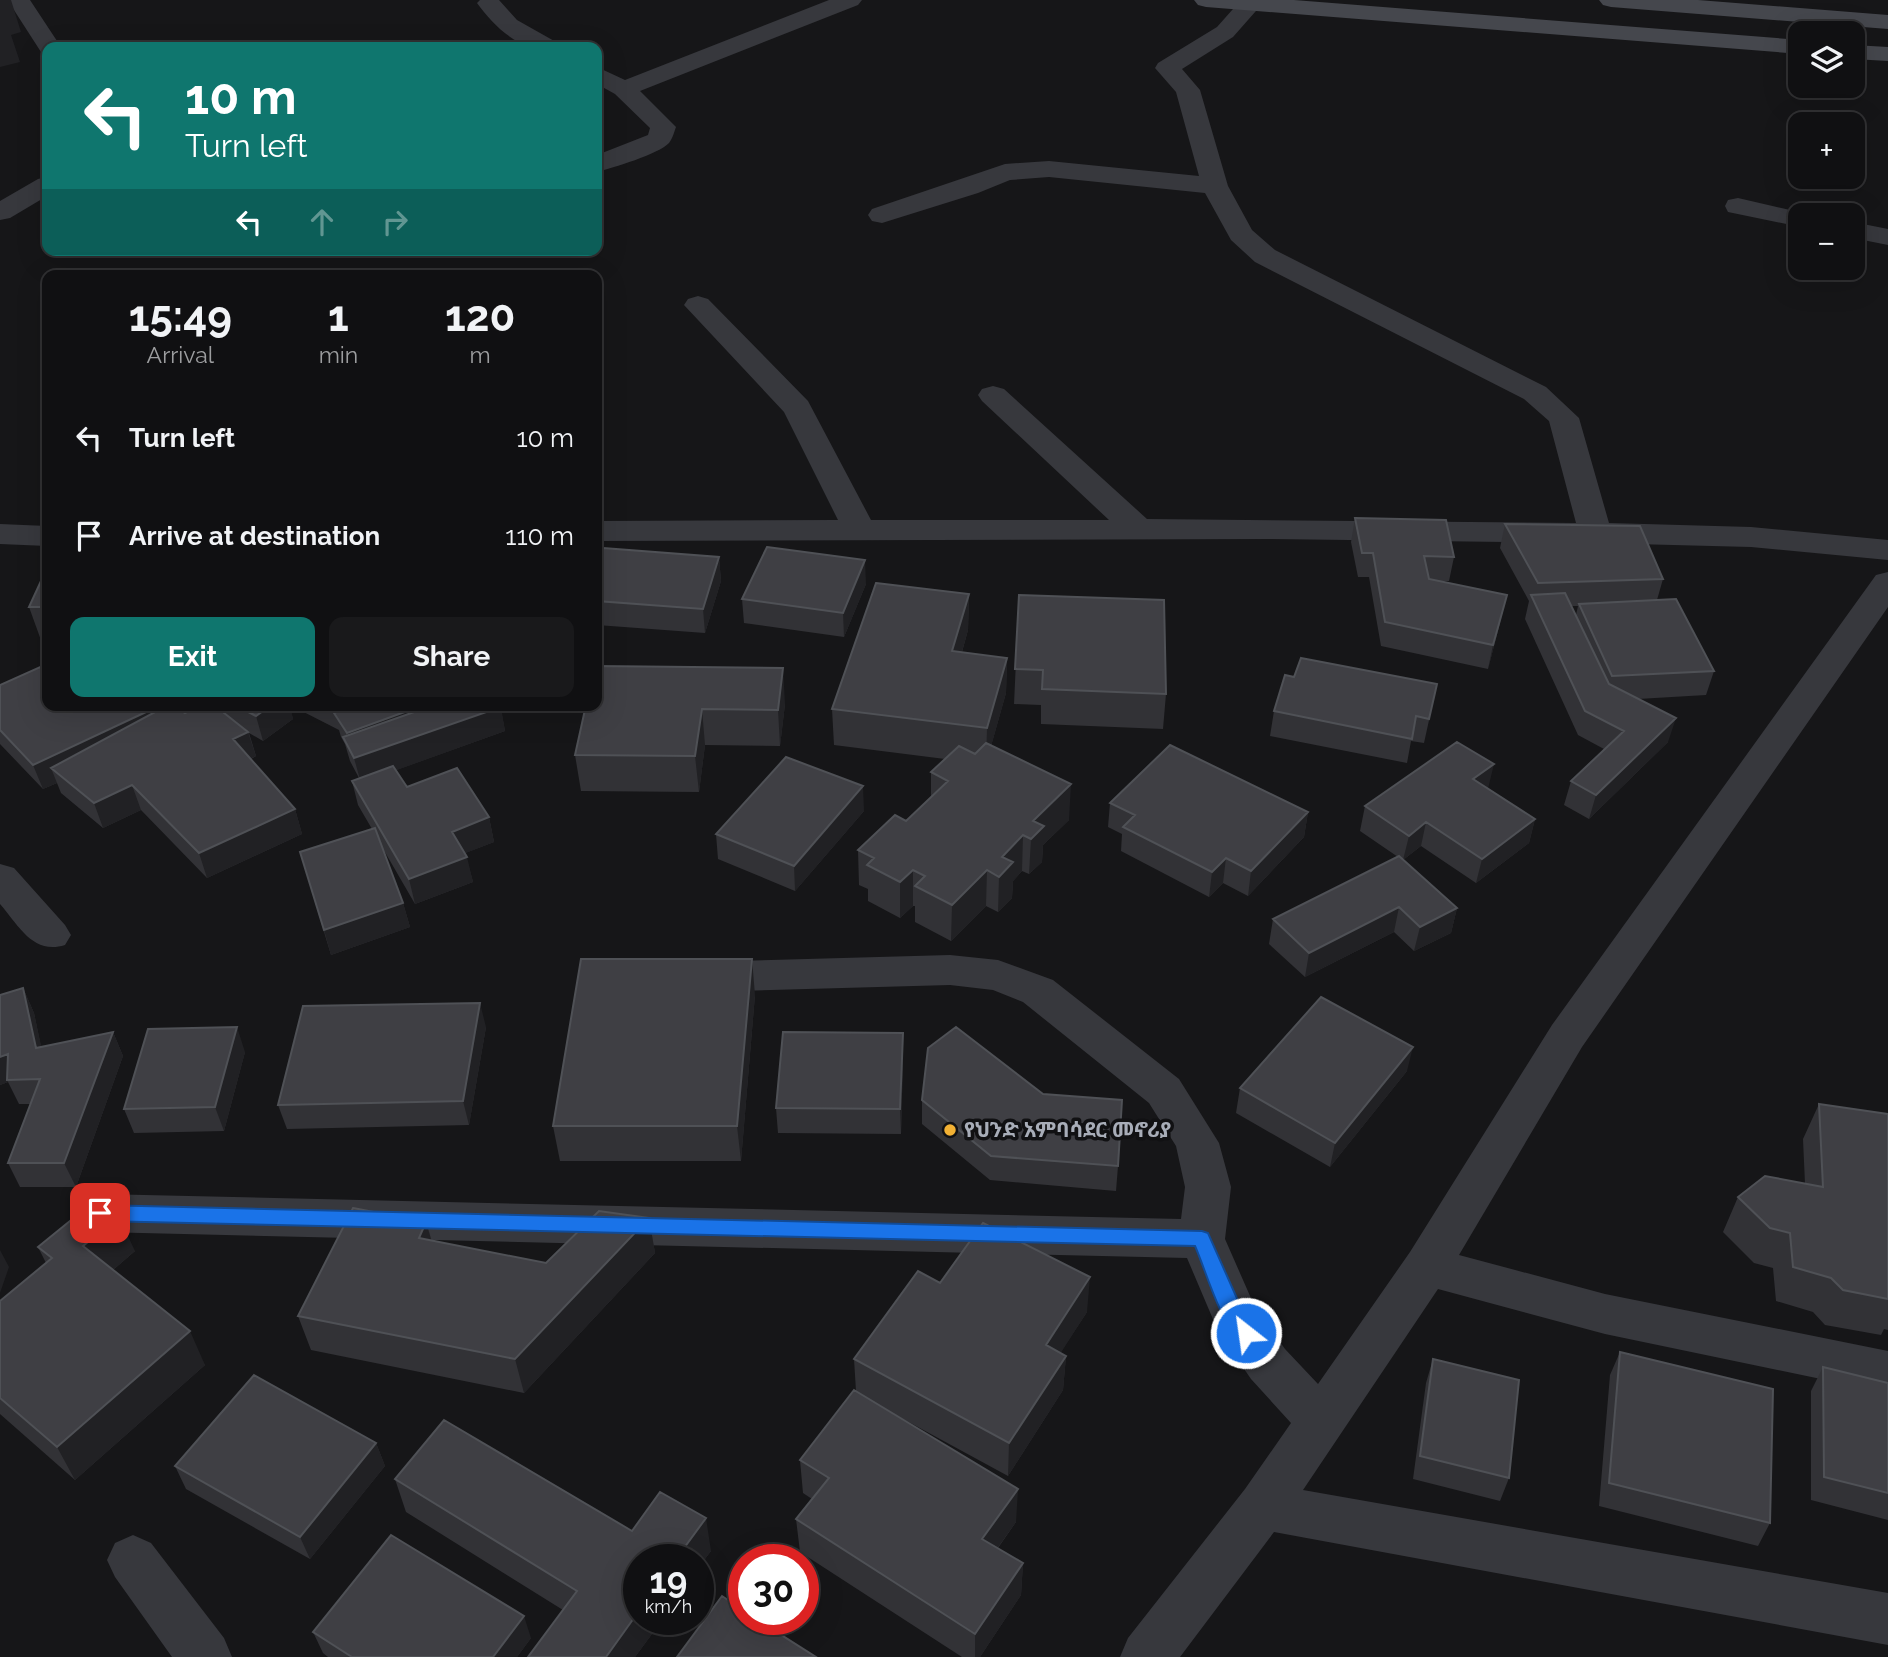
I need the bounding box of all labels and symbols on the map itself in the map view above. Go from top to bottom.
place label: የህንድ አምባሳደር መኖሪያ [964,1117,1171,1142]
marker: የህንድ አምባሳደር መኖሪያ [942,1122,958,1138]
pin [70,1183,130,1243]
position arrow [1209,1296,1283,1370]
speed limit sign: 30 [728,1544,819,1635]

